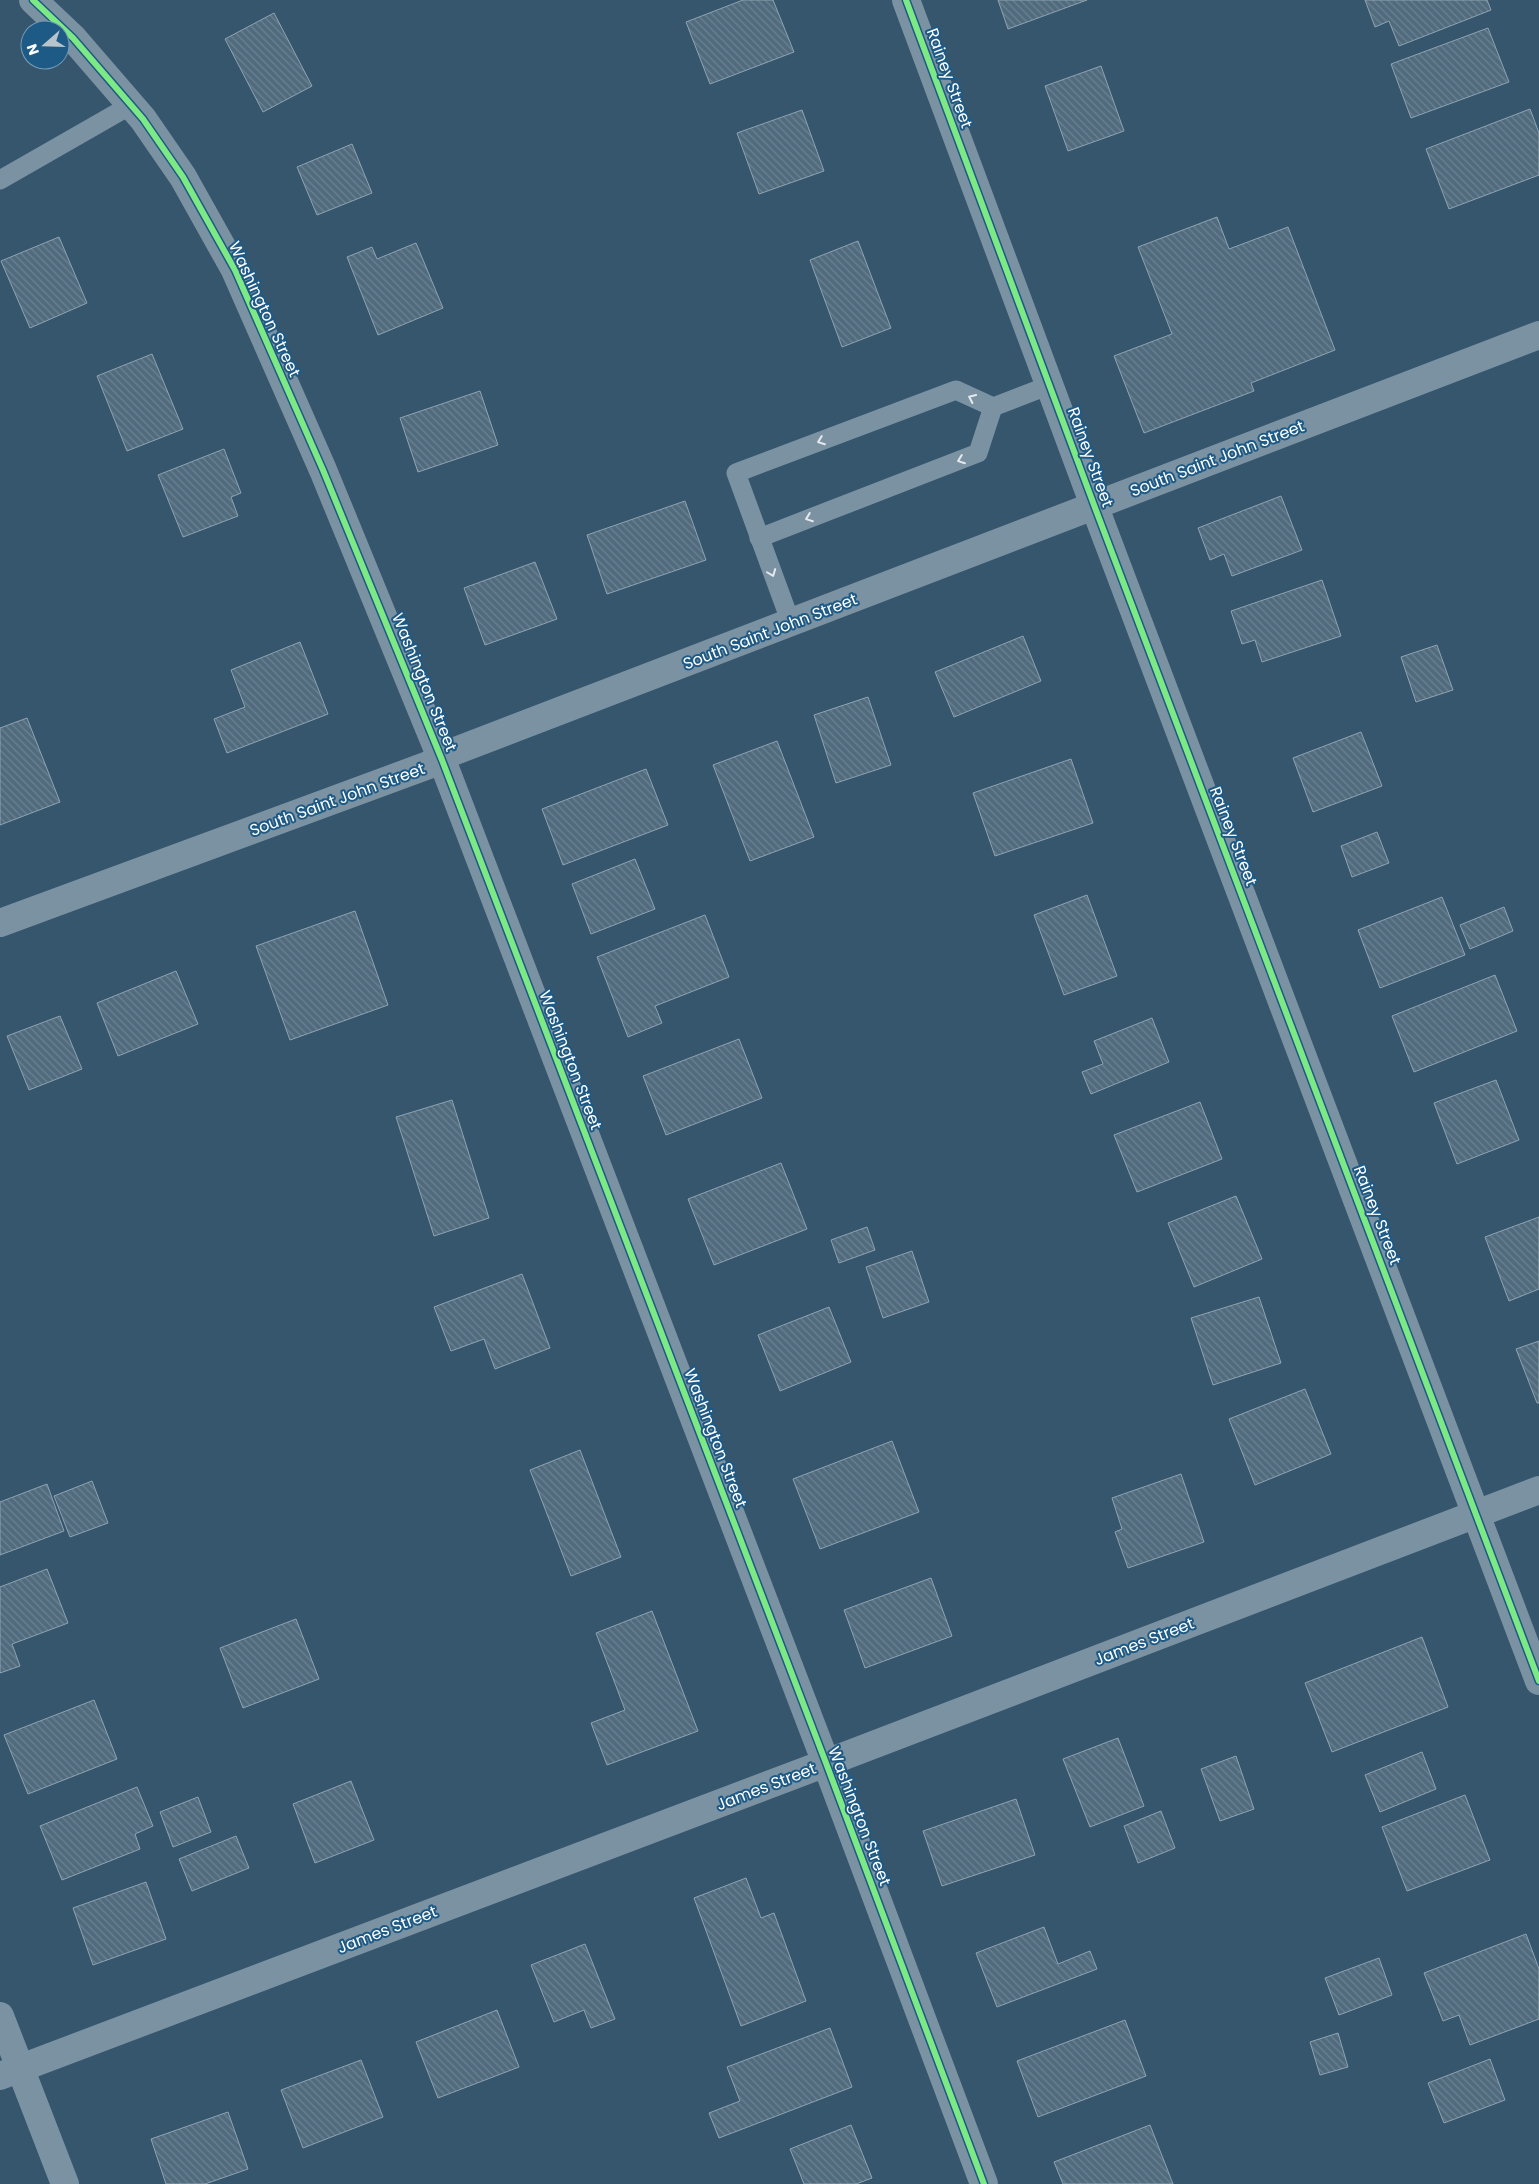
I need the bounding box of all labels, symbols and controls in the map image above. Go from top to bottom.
north arrow [20,20,70,70]
street label: Rainey Street [921,25,978,131]
text: N [22,41,44,58]
street label: Washington Street [223,238,306,381]
one-way arrow [968,393,977,404]
street label: Rainey Street [1062,404,1119,510]
street label: South Saint John Street [1127,415,1308,502]
one-way arrow [817,435,825,445]
one-way arrow [957,453,966,464]
one-way arrow [806,512,814,522]
one-way arrow [766,568,776,577]
street label: South Saint John Street [680,588,861,675]
street label: Washington Street [386,610,463,755]
street label: South Saint John Street [246,757,428,842]
street label: Rainey Street [1204,783,1263,889]
street label: Washington Street [533,987,608,1133]
street label: Rainey Street [1348,1162,1407,1268]
street label: Washington Street [678,1365,753,1511]
street label: James Street [1091,1612,1198,1671]
street label: Washington Street [822,1743,897,1889]
street label: James Street [713,1757,820,1816]
street label: James Street [334,1900,441,1959]

